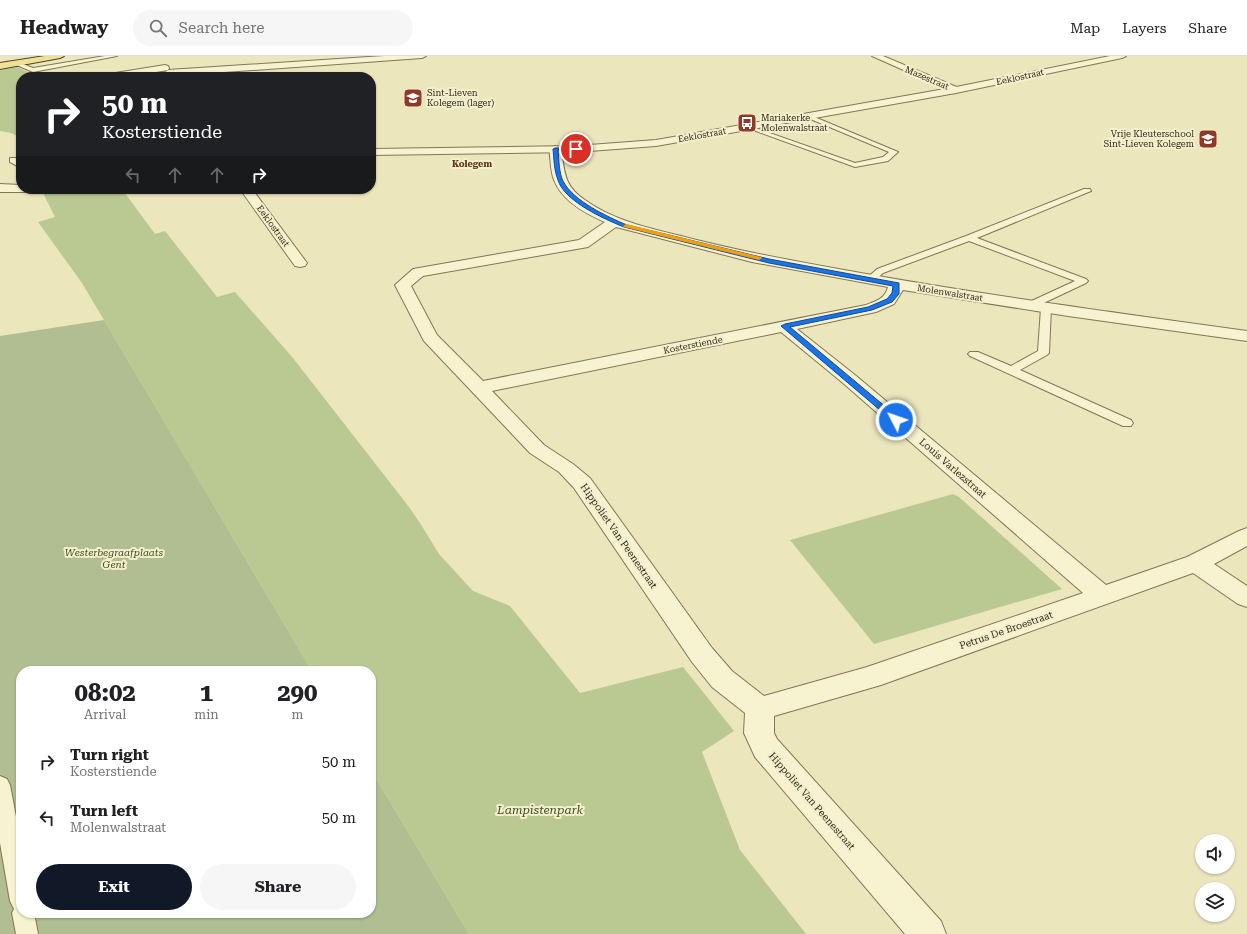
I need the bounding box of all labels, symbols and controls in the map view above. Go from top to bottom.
search box [133,10,413,46]
text: Headway [20,16,109,39]
icon: search [147,17,169,39]
text: Search here [179,19,264,37]
text: Map [1070,20,1100,36]
text: Layers [1122,20,1166,36]
text: Share [1188,20,1227,36]
street label: Mazestraat [904,64,951,92]
street label: Eeklostraat [995,67,1045,87]
text: 50 m [102,87,167,120]
school or university icon: Sint-Lieven Kolegem (lager) [402,87,424,109]
icon: right [36,88,88,140]
place label: Sint-Lieven Kolegem (lager) [427,88,494,108]
bus stop icon: Mariakerke Molenwalstraat [736,112,758,134]
place label: Mariakerke Molenwalstraat [761,113,828,133]
text: Kosterstiende [102,121,222,142]
street label: Eeklostraat [677,126,727,144]
school or university icon: Vrije Kleuterschool Sint-Lieven Kolegem [1197,128,1219,150]
place label: Vrije Kleuterschool Sint-Lieven Kolegem [1103,129,1194,149]
pin [559,132,593,166]
icon: arrive [565,138,587,160]
district label: Kolegem [452,159,492,169]
icon: left [122,164,144,186]
icon: ahead [164,164,186,186]
icon: ahead [206,164,228,186]
icon: right [248,164,270,186]
street label: Eeklostraat [255,203,292,249]
street label: Molenwalstraat [916,283,984,303]
street label: Kosterstiende [663,334,723,356]
position arrow [875,399,917,441]
street label: Louis Varlezstraat [917,436,989,500]
street label: Hippoliet Van Peenestraat [578,481,660,591]
park label: Westerbegraafplaats Gent [65,547,164,570]
street label: Petrus De Broestraat [958,609,1054,651]
text: 08:02 [75,679,136,707]
text: 1 [200,679,213,707]
text: 290 [277,679,318,707]
text: Arrival [84,707,126,722]
text: min [194,707,219,722]
text: m [291,707,303,722]
text: Turn right [70,746,149,764]
street label: Hippoliet Van Peenestraat [767,750,858,852]
icon: right [36,751,58,773]
text: 50 m [322,753,356,771]
text: Kosterstiende [70,764,157,779]
text: Turn left [70,802,138,820]
park label: Lampistenpark [496,803,583,817]
icon: left [36,807,58,829]
text: 50 m [322,809,356,827]
text: Molenwalstraat [70,820,166,835]
map controls [1195,834,1235,922]
button: sound [1195,834,1235,874]
button: Exit [36,864,192,910]
button: Share [200,864,356,910]
button: layers [1195,882,1235,922]

